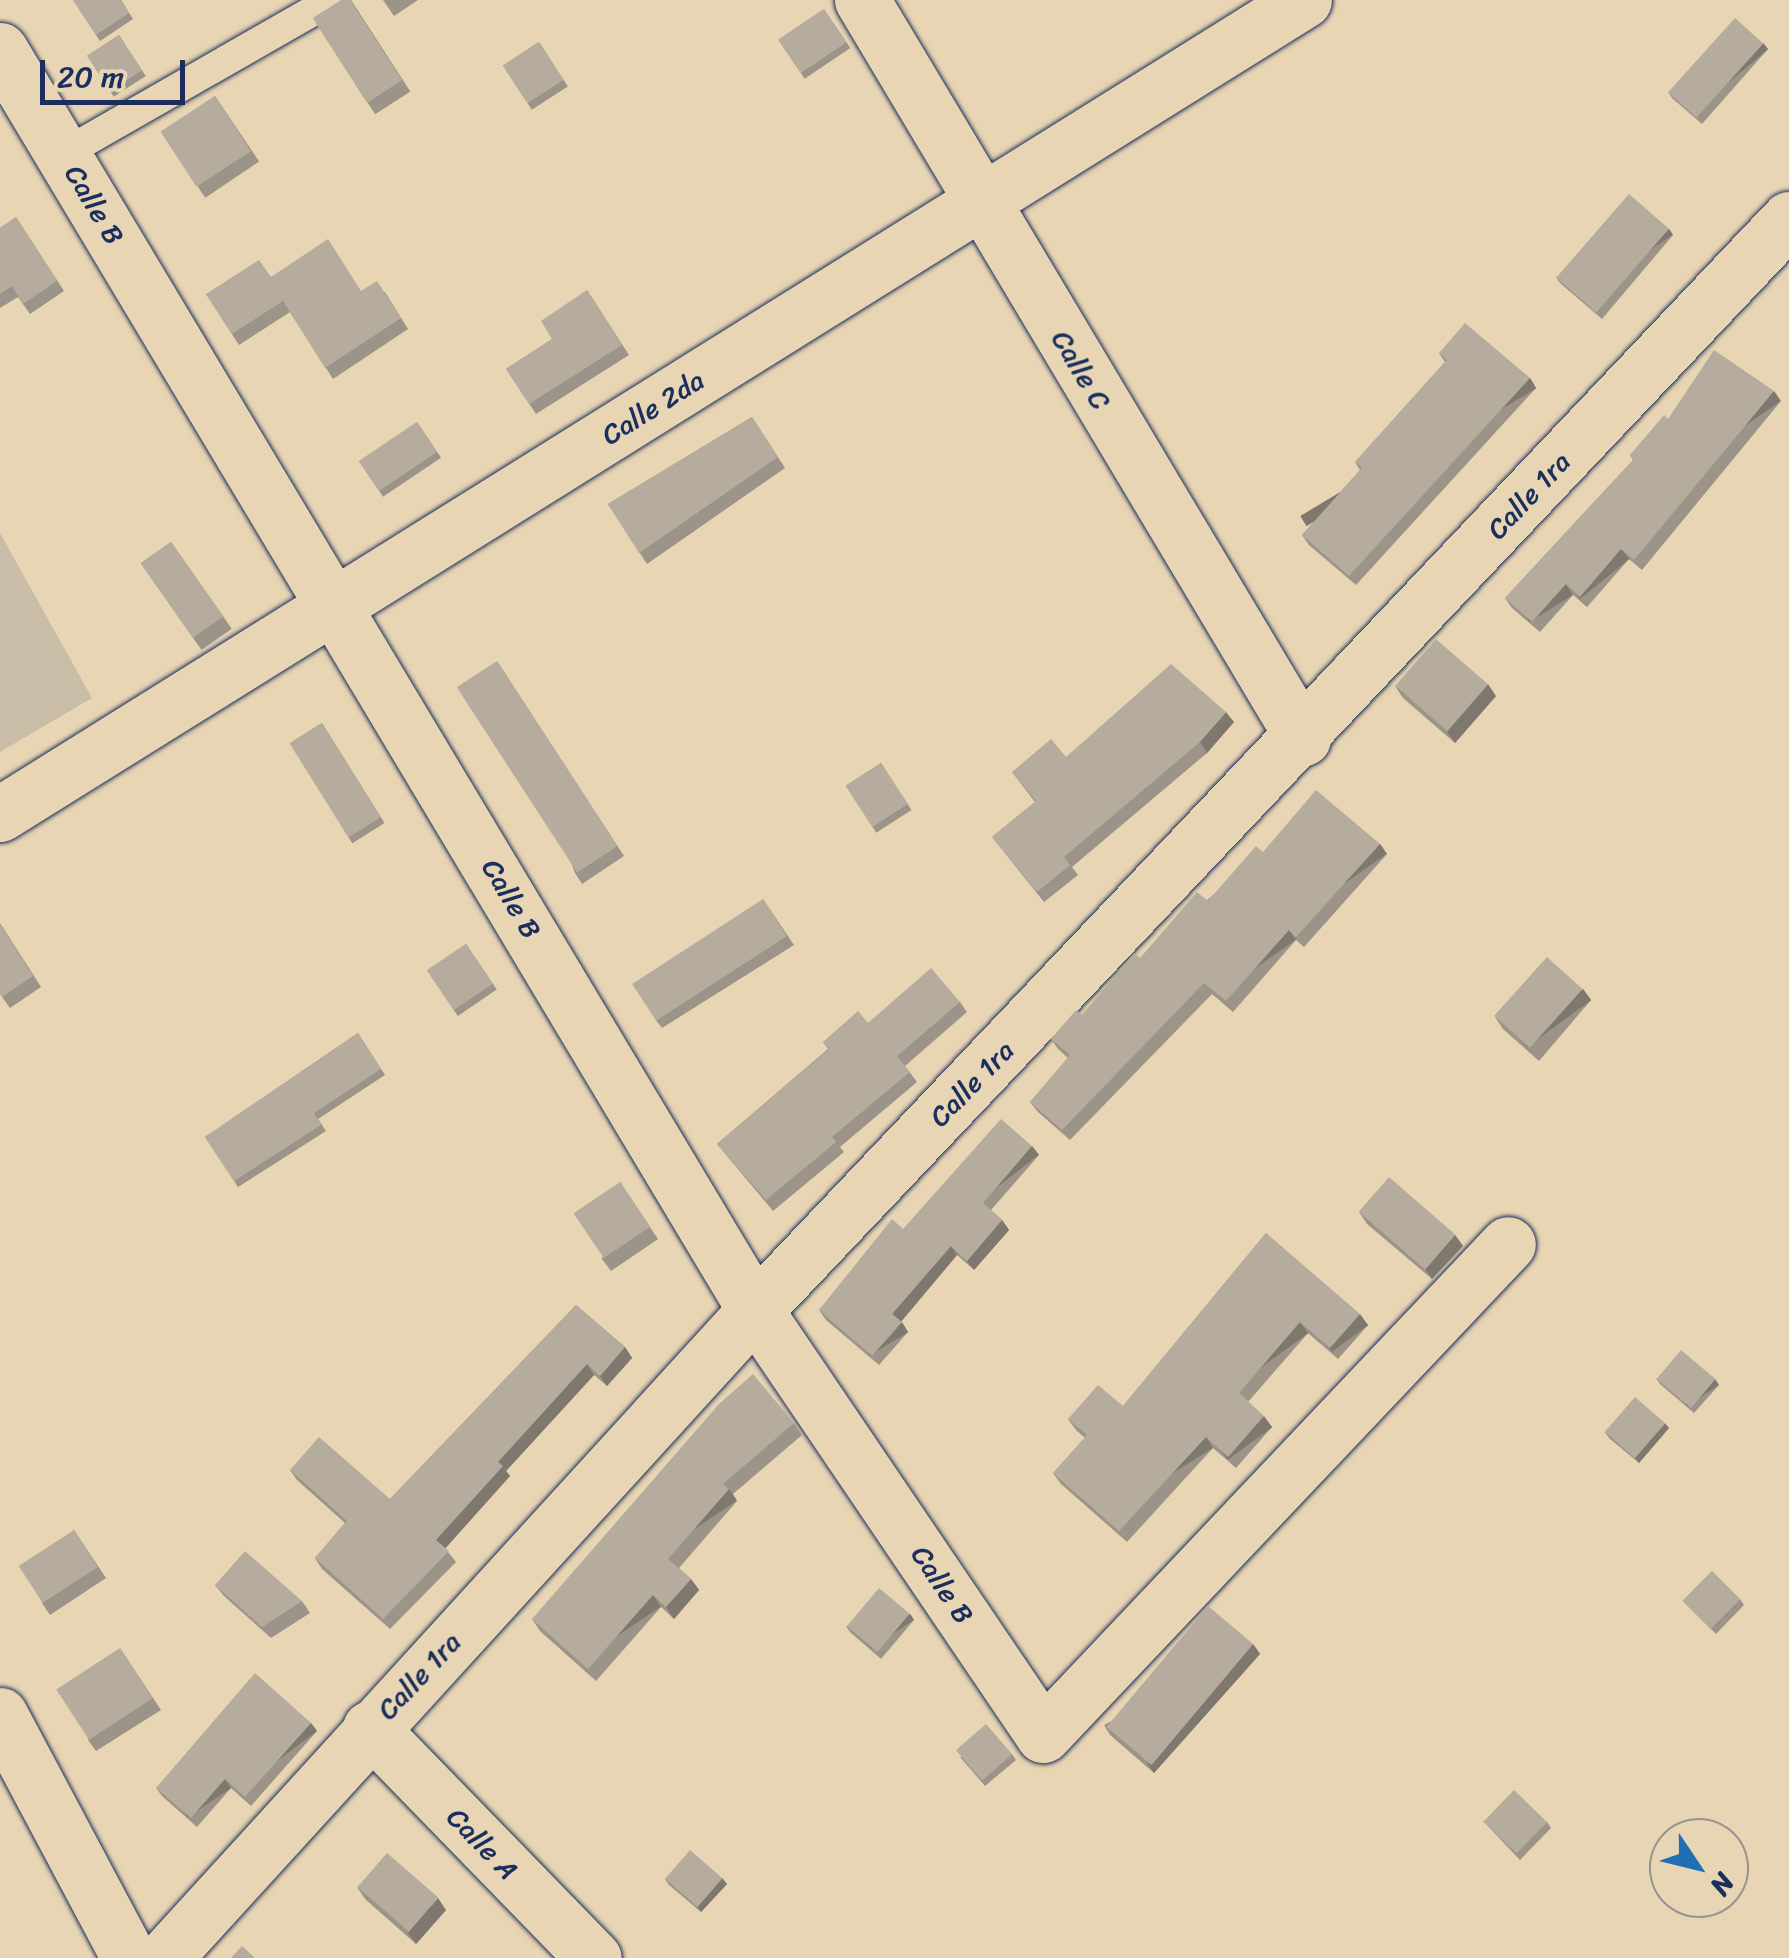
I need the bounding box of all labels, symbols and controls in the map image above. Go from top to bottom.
scale bar [45,40,190,102]
text: 20 m [57,50,124,104]
street label: Calle B [57,159,131,251]
street label: Calle C [1044,324,1118,416]
street label: Calle 2da [596,364,710,452]
street label: Calle 1ra [1480,446,1578,546]
street label: Calle B [474,853,548,945]
street label: Calle 1ra [923,1034,1021,1134]
street label: Calle B [904,1540,980,1630]
street label: Calle 1ra [370,1626,468,1726]
street label: Calle A [440,1801,524,1887]
north arrow [1649,1818,1749,1918]
text: N [1697,1862,1748,1906]

